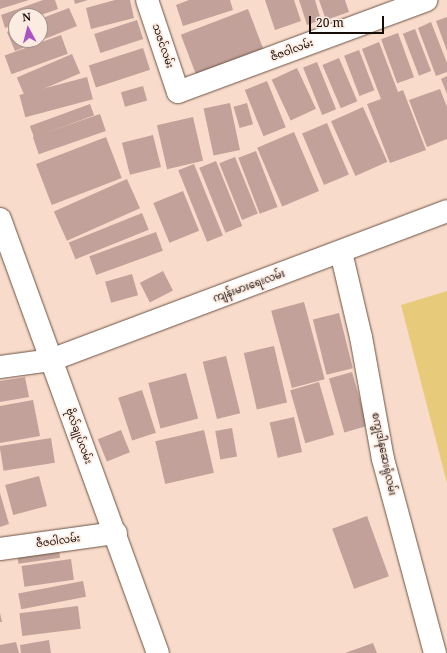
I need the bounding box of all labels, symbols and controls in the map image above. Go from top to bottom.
north arrow [8,8,48,48]
scale bar [311,8,386,34]
text: N [21,9,32,25]
text: 20 m [316,14,344,31]
street label: သဇင်လမ်း [150,22,176,70]
street label: ဇီဇဝါလမ်း [269,37,315,63]
street label: ကျန်းမားရေးလမ်း [211,267,287,305]
street label: ဗိုလ်ချုပ်လမ်း [63,407,95,465]
street label: စက္ခုဒါနဆေးရုံလမ်း [369,411,399,497]
street label: ဇီဇဝါလမ်း [35,532,81,550]

